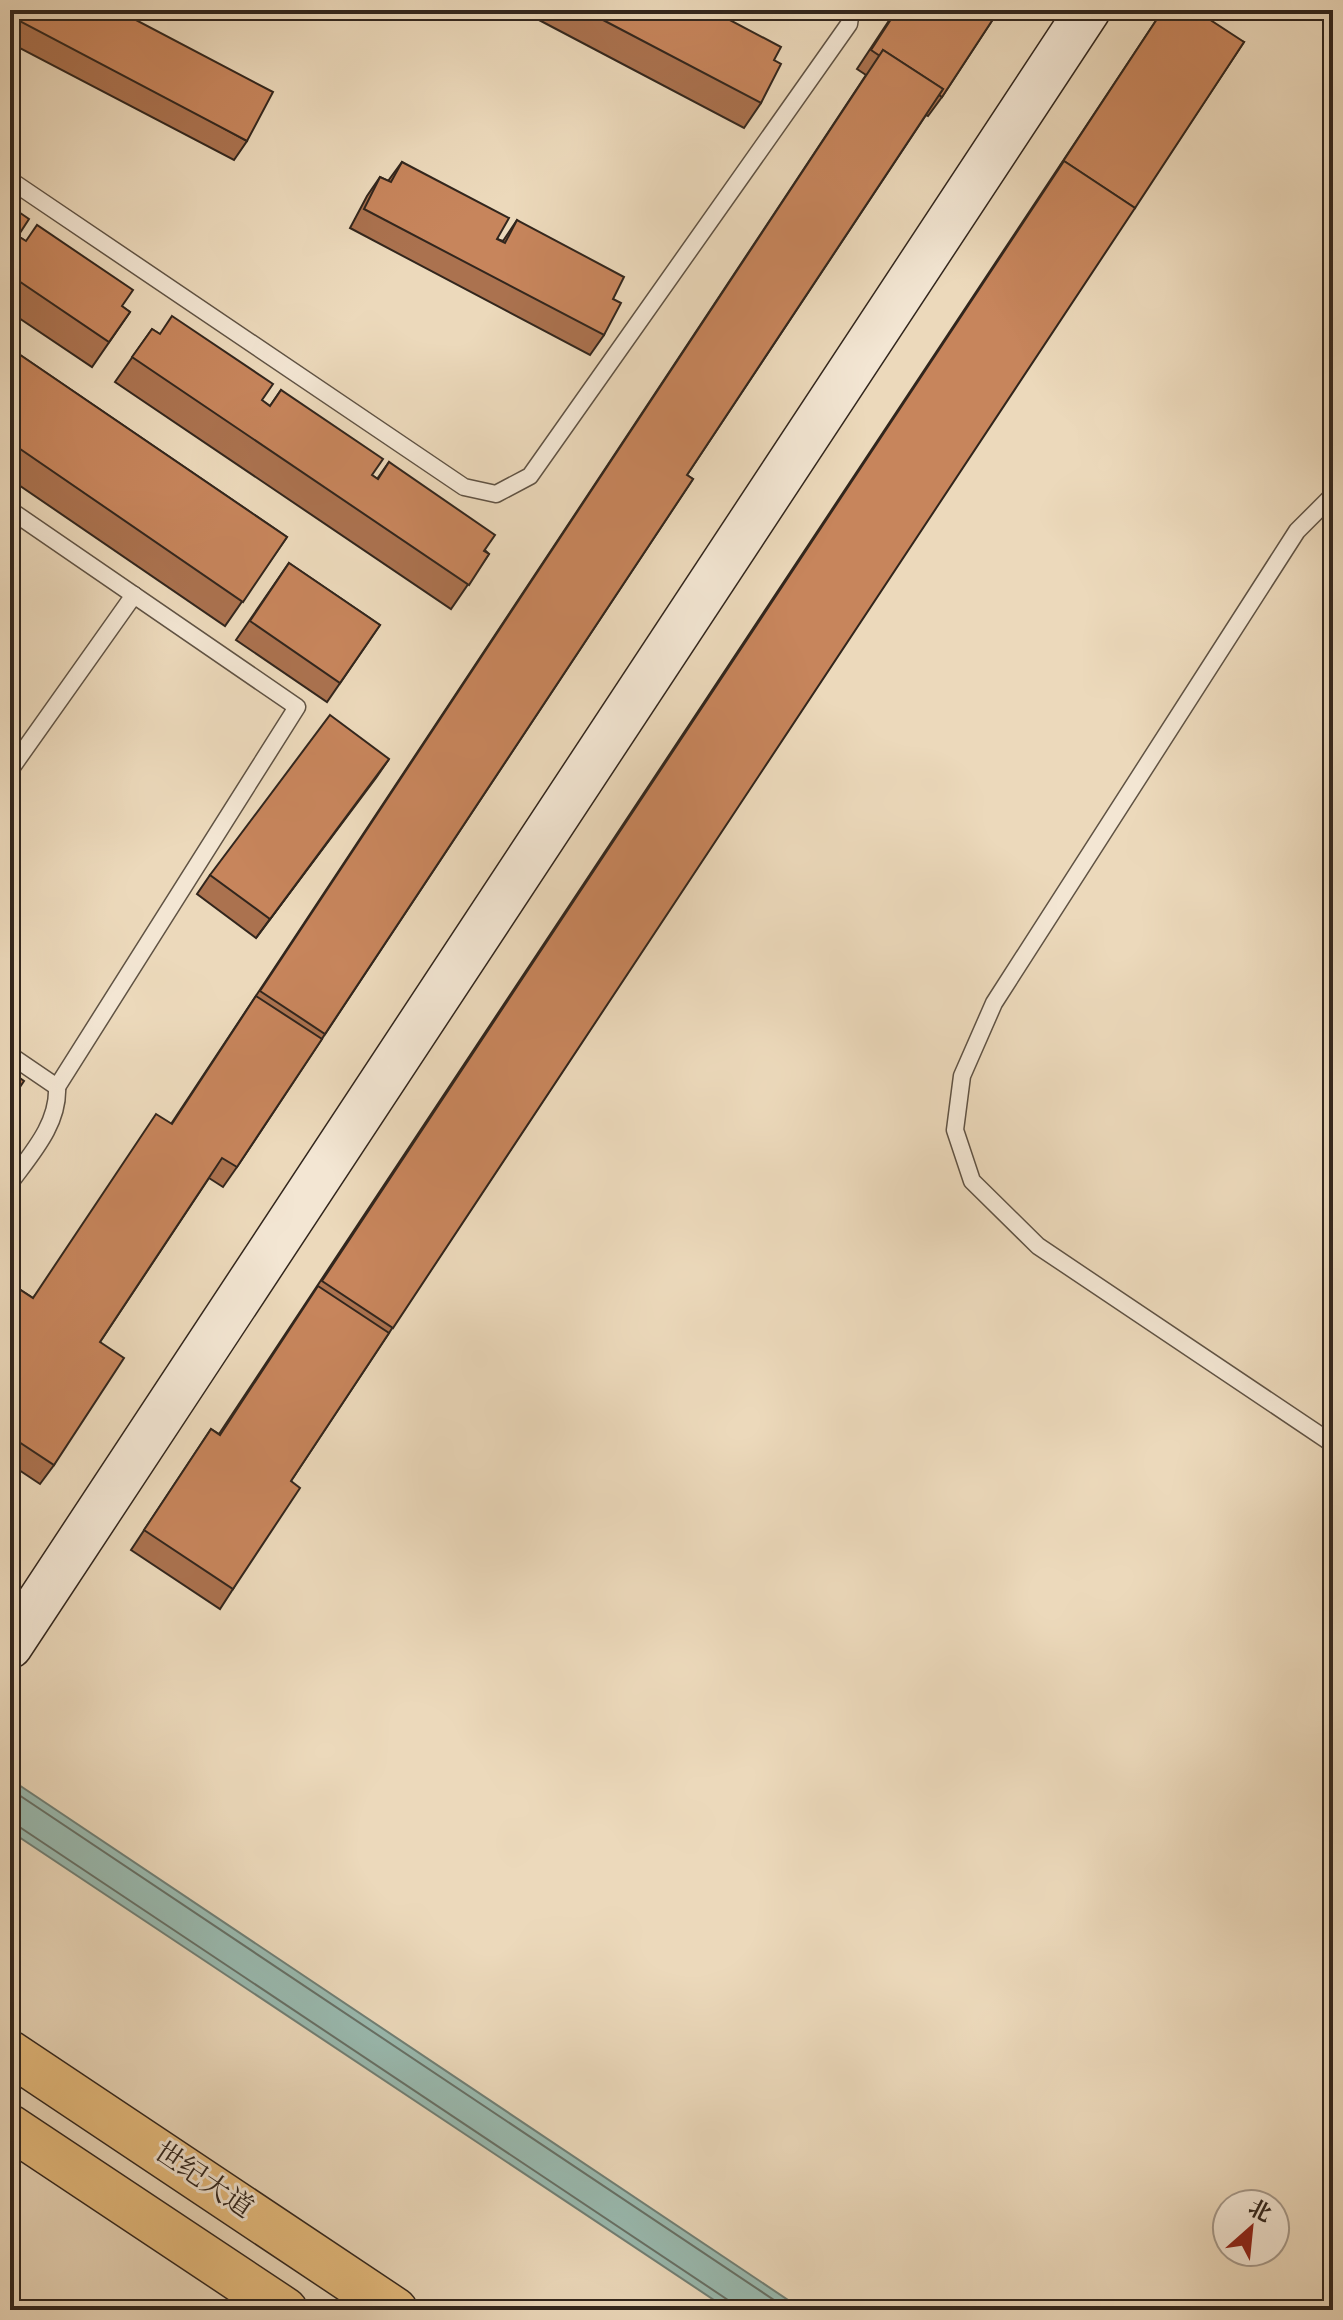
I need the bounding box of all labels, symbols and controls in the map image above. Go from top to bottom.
street label: 世纪大道 [147,2135,259,2227]
north arrow [1211,2188,1291,2268]
text: 北 [1243,2194,1275,2229]

